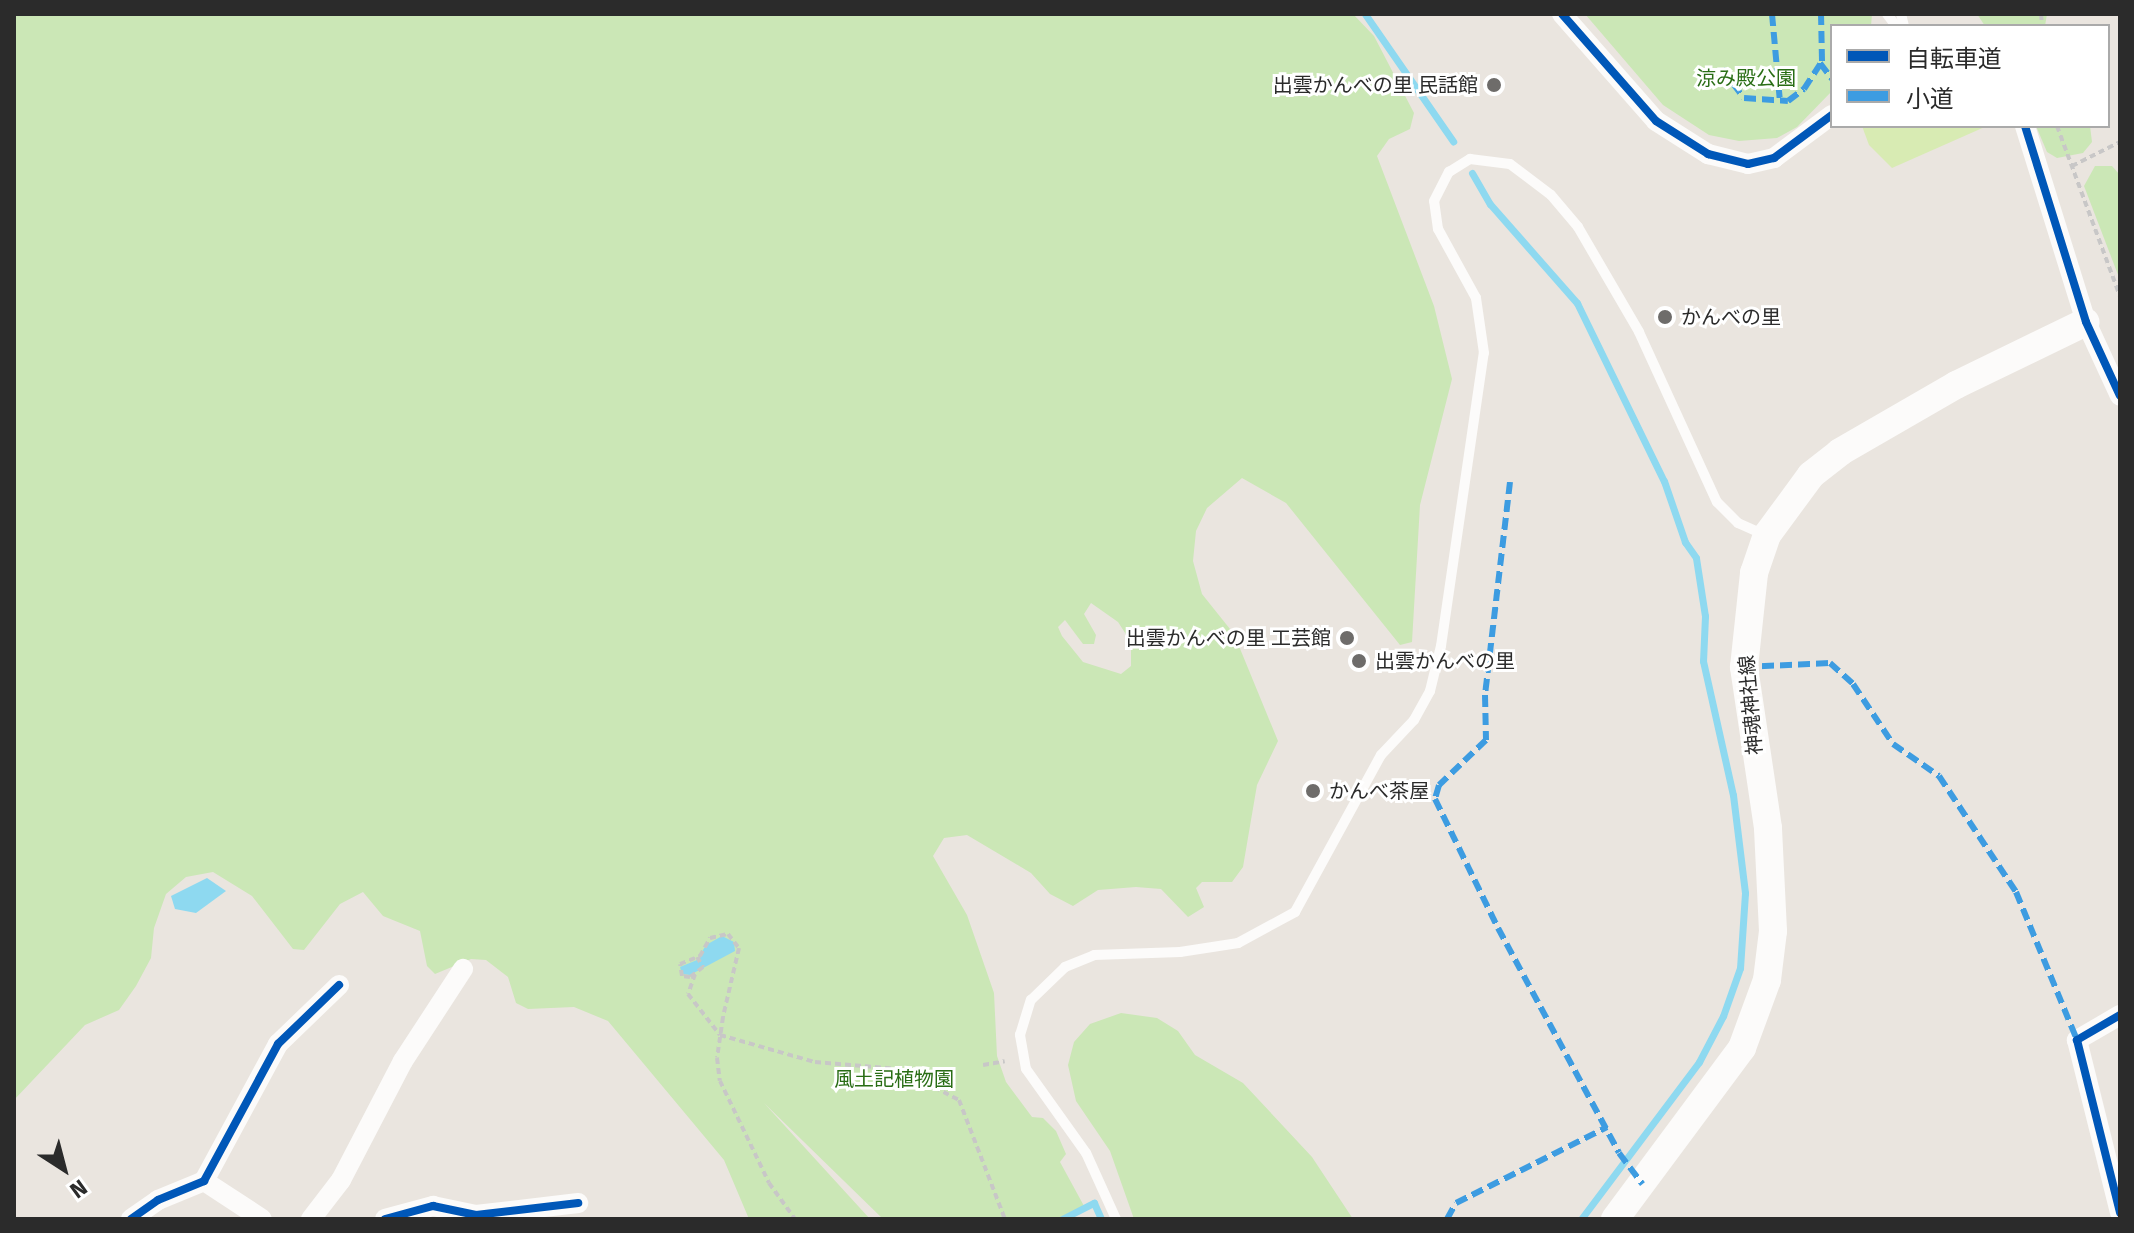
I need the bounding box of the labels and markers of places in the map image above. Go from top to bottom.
place label: 出雲かんべの里 民話館 [1273,73,1478,97]
marker: 出雲かんべの里 民話館 [1485,76,1503,94]
place label: かんべの里 [1681,305,1781,329]
marker: かんべの里 [1656,308,1674,326]
place label: 出雲かんべの里 工芸館 [1126,626,1331,650]
marker: 出雲かんべの里 工芸館 [1338,629,1356,647]
place label: 出雲かんべの里 [1375,649,1515,673]
marker: 出雲かんべの里 [1350,652,1368,670]
place label: かんべ茶屋 [1329,779,1429,803]
marker: かんべ茶屋 [1304,782,1322,800]

